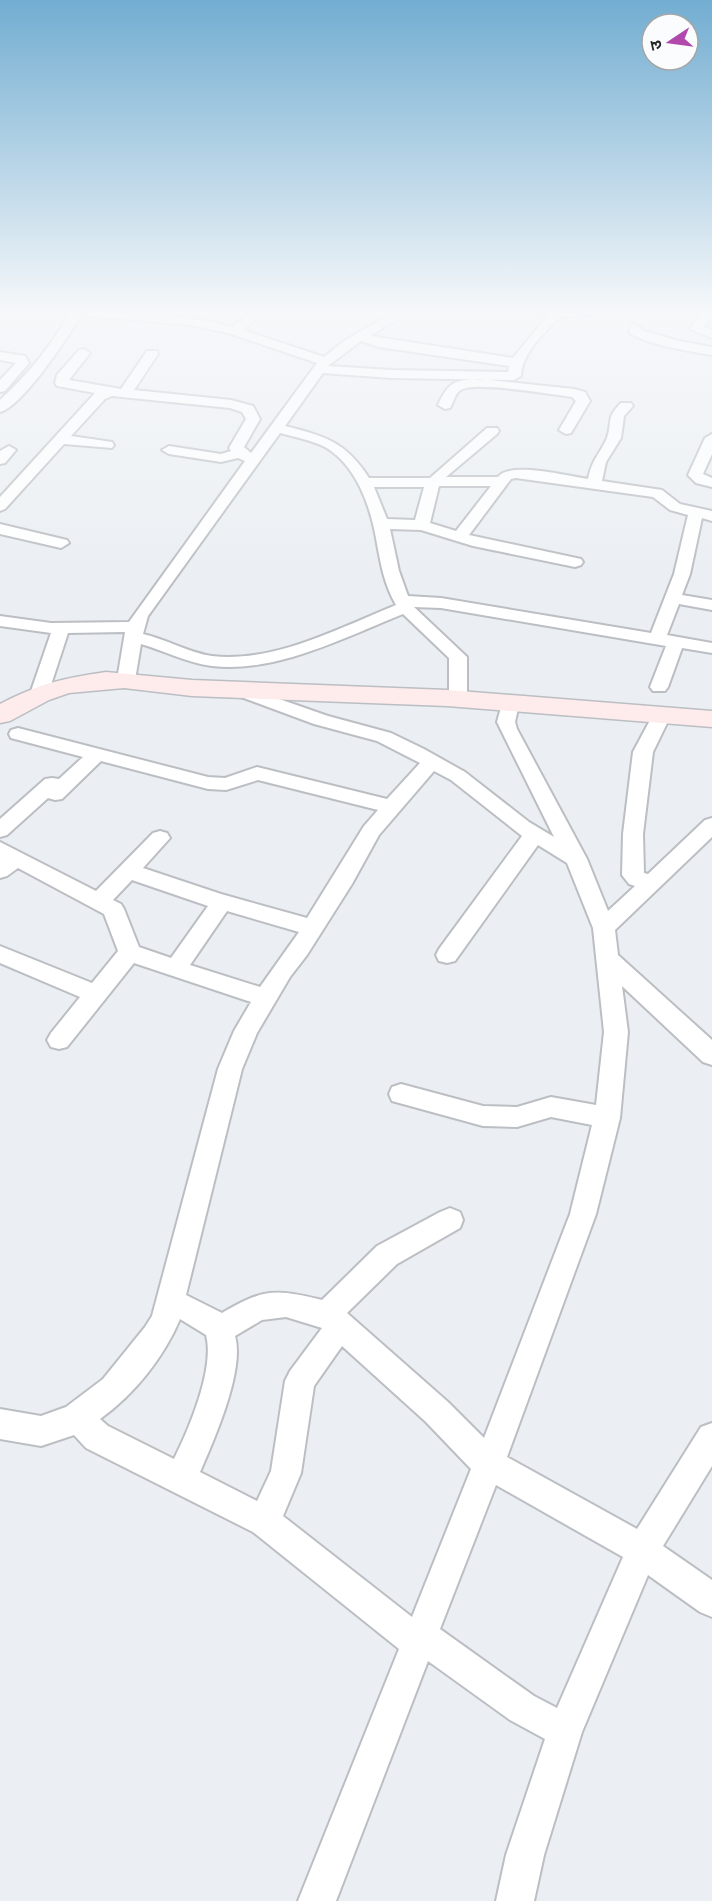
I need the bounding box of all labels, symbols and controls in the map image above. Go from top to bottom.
north arrow [640,12,700,72]
text: उ [645,38,666,52]

